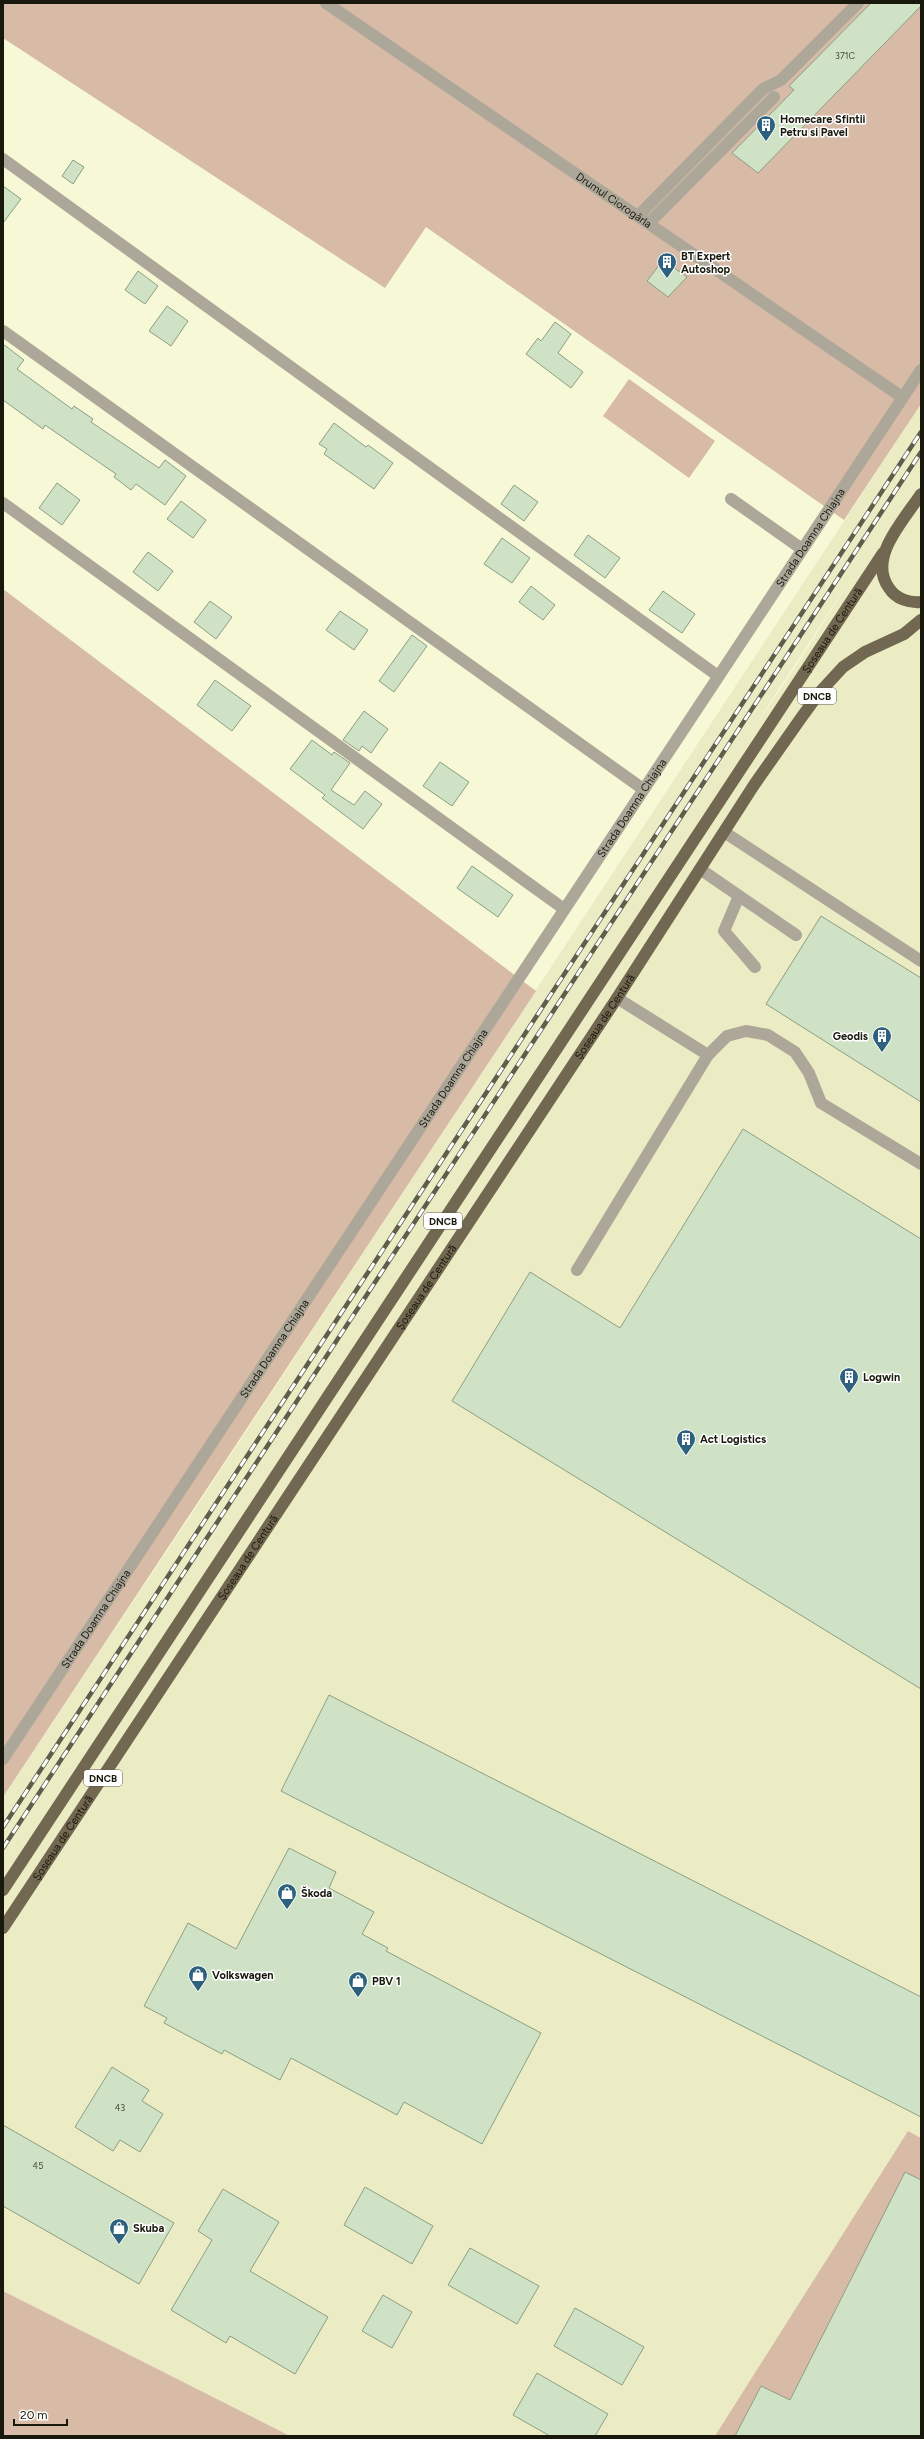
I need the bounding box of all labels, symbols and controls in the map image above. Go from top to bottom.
house number: 371C [835,50,855,61]
place label: Homecare Sfintii Petru si Pavel [780,113,866,139]
building icon: Homecare Sfintii Petru si Pavel [755,114,777,142]
street label: Drumul Ciorogârla [573,170,654,231]
place label: BT Expert Autoshop [681,250,731,276]
building icon: BT Expert Autoshop [656,251,678,279]
street label: Strada Doamna Chiajna [773,486,848,590]
street label: Șoseaua de Centură [800,586,865,676]
road number: DNCB [798,688,836,704]
street label: Strada Doamna Chiajna [595,756,669,860]
street label: Șoseaua de Centură [572,972,638,1062]
building icon: Geodis [871,1025,893,1053]
street label: Strada Doamna Chiajna [416,1027,491,1130]
place label: Geodis [833,1030,868,1043]
road number: DNCB [424,1213,462,1229]
street label: Șoseaua de Centură [394,1242,459,1332]
street label: Strada Doamna Chiajna [237,1297,312,1401]
building icon: Logwin [838,1366,860,1394]
place label: Logwin [863,1371,900,1384]
building icon: Act Logistics [675,1428,697,1456]
place label: Act Logistics [700,1433,766,1446]
street label: Șoseaua de Centură [215,1513,281,1603]
street label: Strada Doamna Chiajna [59,1567,133,1671]
road number: DNCB [84,1770,122,1786]
street label: Șoseaua de Centură [30,1793,96,1883]
shop icon: Škoda [276,1882,298,1910]
place label: Škoda [301,1886,332,1900]
shop icon: Volkswagen [187,1964,209,1992]
place label: Volkswagen [212,1969,273,1982]
shop icon: PBV 1 [347,1970,369,1998]
place label: PBV 1 [372,1975,401,1988]
house number: 43 [115,2102,125,2113]
house number: 45 [33,2160,43,2171]
shop icon: Skuba [108,2217,130,2245]
place label: Skuba [133,2222,164,2235]
scale bar [14,2401,67,2427]
text: 20 m [20,2408,48,2422]

